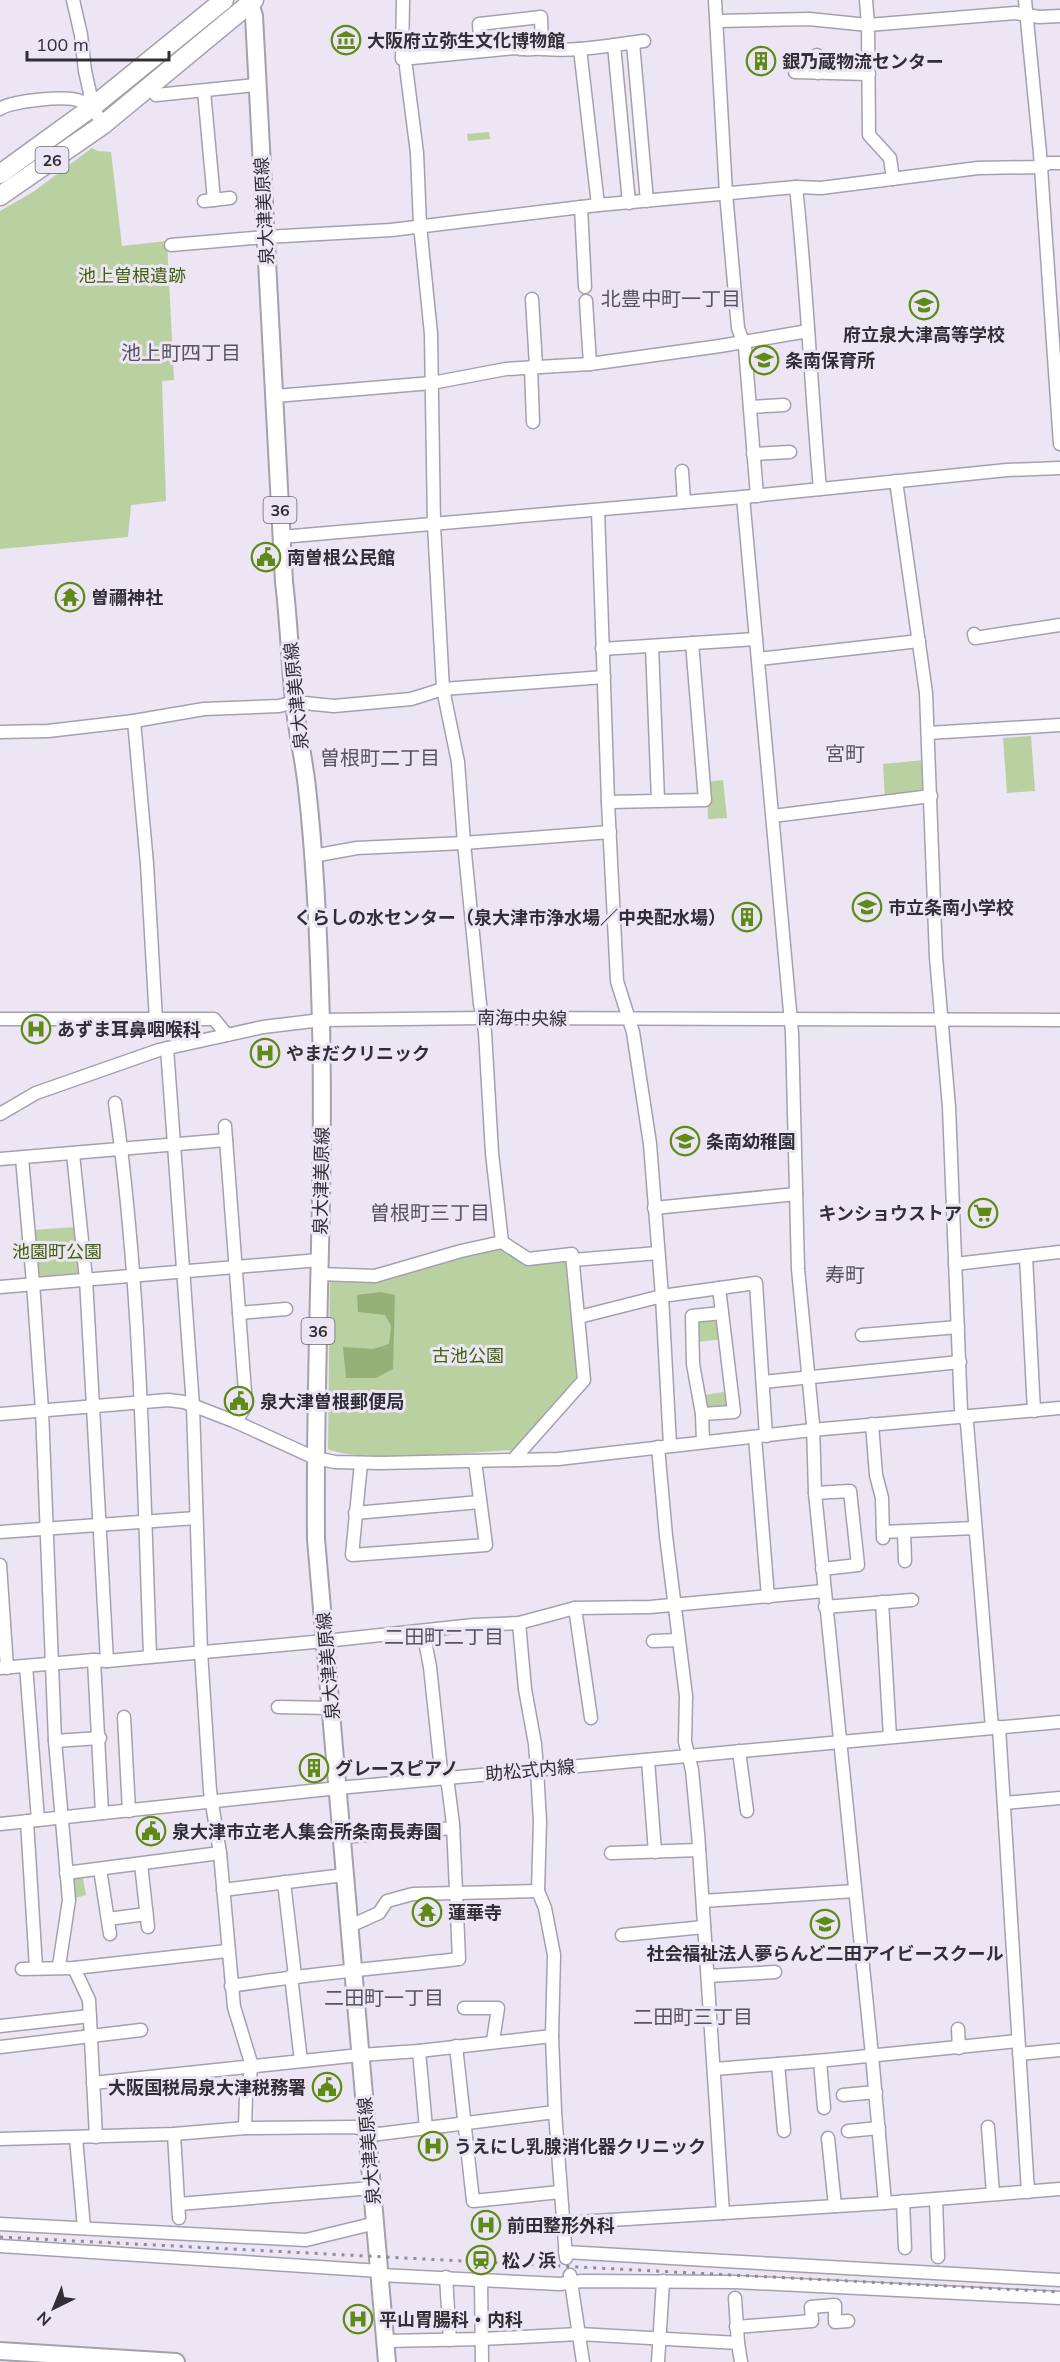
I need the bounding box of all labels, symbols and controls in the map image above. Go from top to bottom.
scale bar [27,24,170,62]
museum icon: 大阪府立弥生文化博物館 [330,24,362,56]
place label: 大阪府立弥生文化博物館 [367,29,565,52]
text: 100 m [36,33,89,56]
building icon: 銀乃蔵物流センター [745,45,777,77]
place label: 銀乃蔵物流センター [782,50,944,73]
road number: 26 [36,147,68,173]
street label: 泉大津美原線 [250,156,278,266]
park label: 池上曽根遺跡 [78,264,186,287]
district label: 北豊中町一丁目 [601,286,741,311]
school or university icon: 府立泉大津高等学校 [908,289,940,321]
place label: 府立泉大津高等学校 [843,323,1005,346]
district label: 池上町四丁目 [121,340,241,365]
school or university icon: 条南保育所 [748,344,780,376]
place label: 条南保育所 [785,349,875,372]
road number: 36 [264,497,296,523]
public building icon: 南曽根公民館 [250,541,282,573]
place label: 南曽根公民館 [287,546,395,569]
temple icon: 曽禰神社 [54,581,86,613]
place label: 曽禰神社 [91,586,163,609]
street label: 泉大津美原線 [279,641,313,751]
district label: 宮町 [825,741,865,766]
district label: 曽根町二丁目 [320,745,440,770]
school or university icon: 市立条南小学校 [851,891,883,923]
place label: 市立条南小学校 [888,896,1014,919]
building icon: くらしの水センター（泉大津市浄水場／中央配水場） [731,901,763,933]
place label: くらしの水センター（泉大津市浄水場／中央配水場） [294,906,726,929]
street label: 南海中央線 [477,1006,567,1030]
hospital icon: あずま耳鼻咽喉科 [20,1013,52,1045]
place label: あずま耳鼻咽喉科 [57,1018,201,1041]
hospital icon: やまだクリニック [249,1037,281,1069]
place label: やまだクリニック [286,1042,430,1065]
school or university icon: 条南幼稚園 [669,1125,701,1157]
street label: 泉大津美原線 [309,1127,333,1235]
place label: 条南幼稚園 [706,1130,796,1153]
supermarket icon: キンショウストア [967,1197,999,1229]
district label: 曽根町三丁目 [370,1200,490,1225]
place label: キンショウストア [819,1202,962,1225]
park label: 池園町公園 [12,1240,102,1263]
district label: 寿町 [825,1262,865,1287]
road number: 36 [302,1318,334,1344]
park label: 古池公園 [432,1344,504,1367]
public building icon: 泉大津曽根郵便局 [223,1385,255,1417]
place label: 泉大津曽根郵便局 [260,1390,404,1413]
street label: 泉大津美原線 [312,1611,344,1721]
district label: 二田町二丁目 [384,1624,504,1649]
building icon: グレースピアノ [298,1752,330,1784]
street label: 助松式内線 [484,1755,576,1785]
place label: グレースピアノ [335,1757,458,1780]
public building icon: 泉大津市立老人集会所条南長寿園 [135,1815,167,1847]
place label: 泉大津市立老人集会所条南長寿園 [172,1820,442,1843]
temple icon: 蓮華寺 [411,1896,443,1928]
place label: 蓮華寺 [448,1901,502,1924]
school or university icon: 社会福祉法人夢らんど二田アイビースクール [809,1908,841,1940]
place label: 社会福祉法人夢らんど二田アイビースクール [646,1942,1004,1965]
district label: 二田町一丁目 [324,1985,444,2010]
district label: 二田町三丁目 [633,2004,753,2029]
public building icon: 大阪国税局泉大津税務署 [311,2071,343,2103]
place label: 大阪国税局泉大津税務署 [108,2076,306,2099]
street label: 泉大津美原線 [353,2096,385,2206]
hospital icon: うえにし乳腺消化器クリニック [417,2130,449,2162]
place label: うえにし乳腺消化器クリニック [454,2135,706,2158]
hospital icon: 前田整形外科 [470,2209,502,2241]
place label: 前田整形外科 [507,2214,615,2237]
station icon: 松ノ浜 [465,2244,497,2276]
place label: 松ノ浜 [502,2249,556,2272]
north arrow [24,2278,84,2338]
hospital icon: 平山胃腸科・内科 [342,2303,374,2335]
text: N [33,2308,55,2330]
place label: 平山胃腸科・内科 [379,2308,523,2331]

